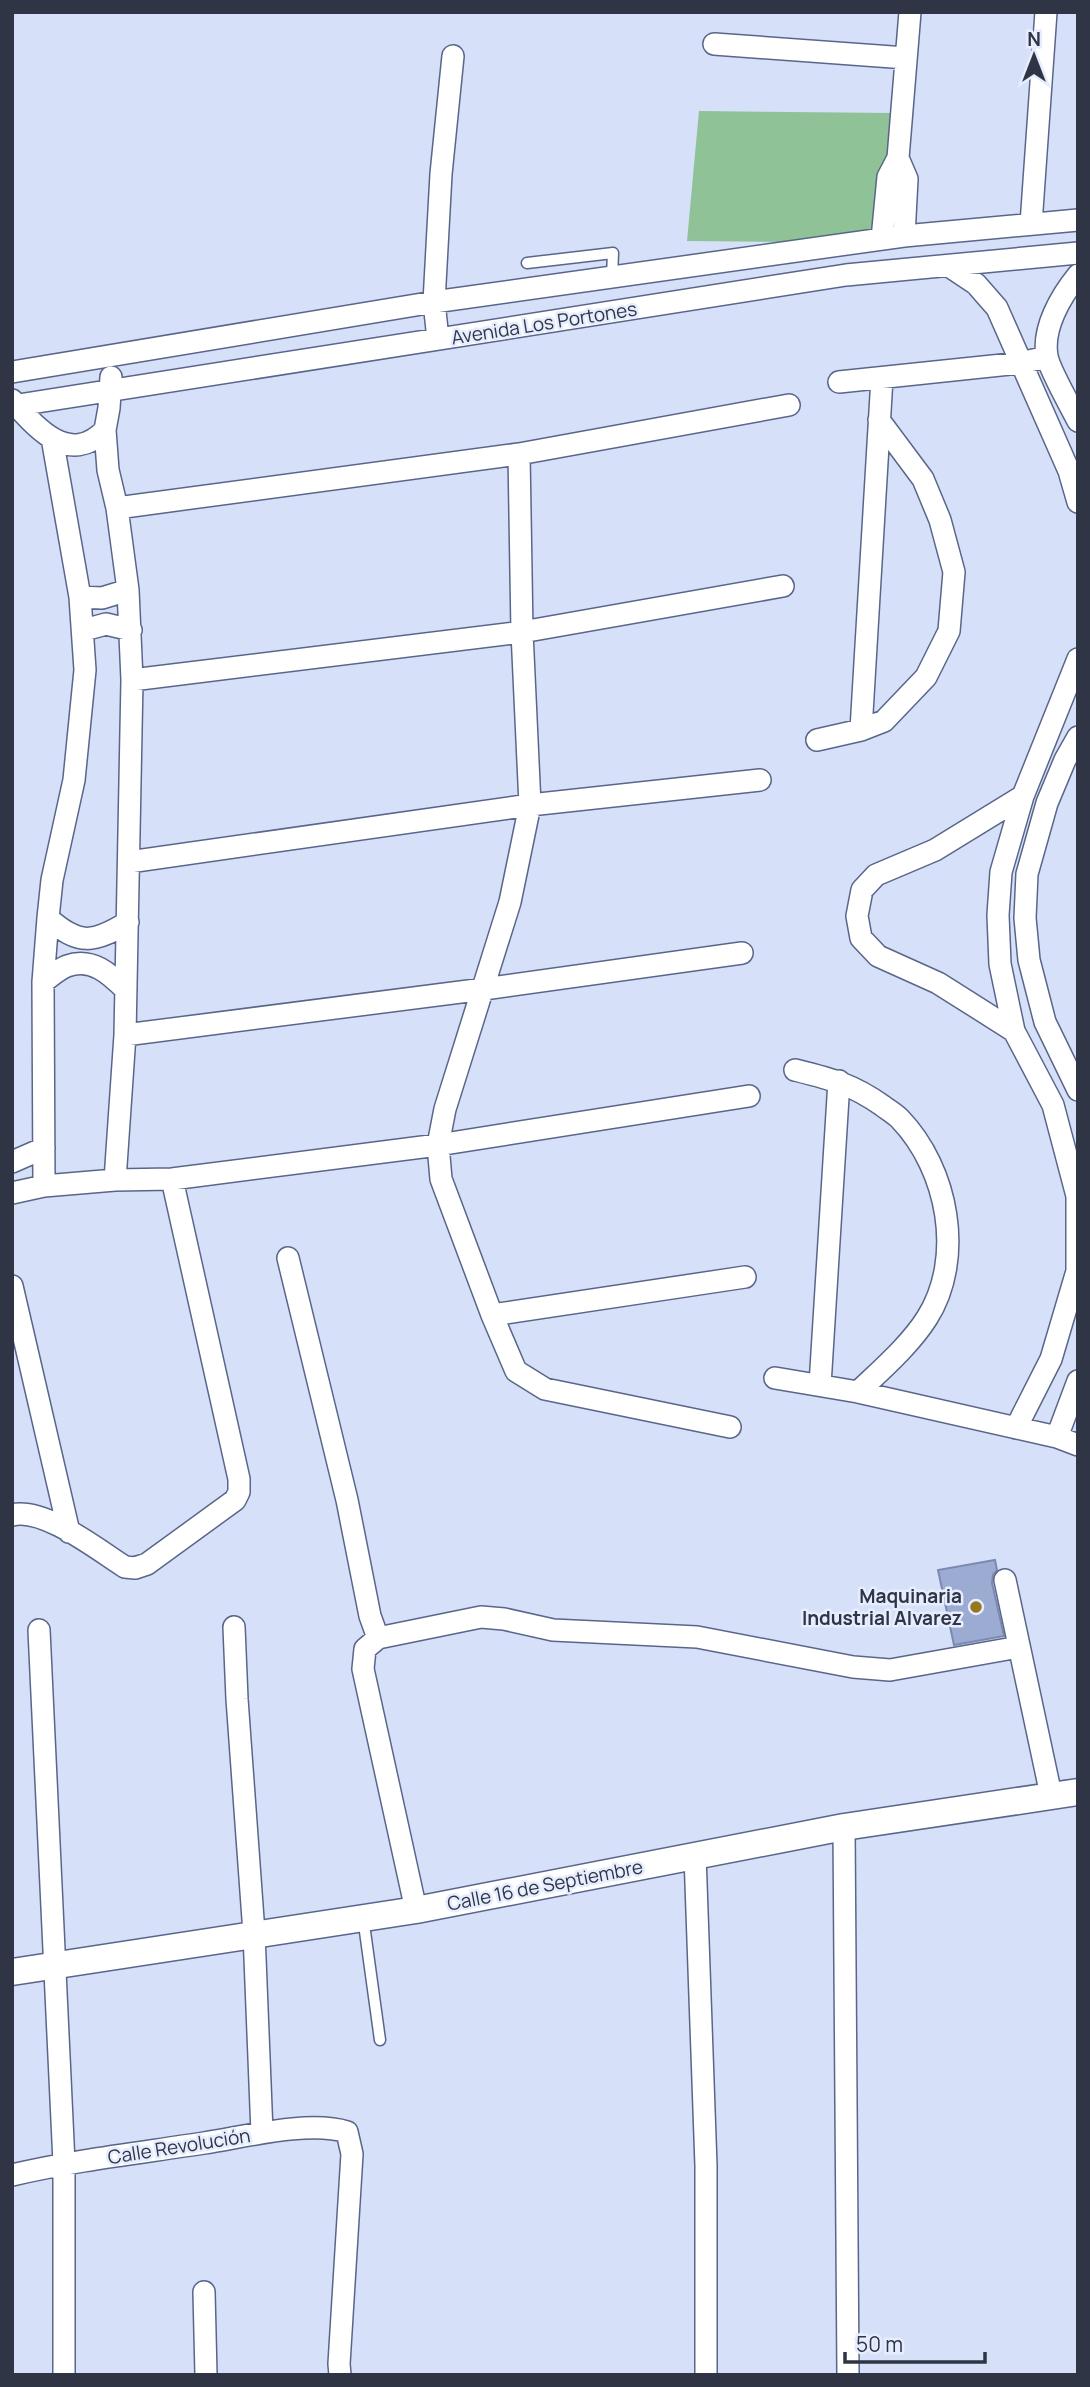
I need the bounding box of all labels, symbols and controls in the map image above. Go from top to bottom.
north arrow [999,21,1069,91]
text: N [1027,26,1041,52]
street label: Avenida Los Portones [449,295,639,351]
place label: Maquinaria Industrial Alvarez [802,1583,962,1631]
marker: Maquinaria Industrial Alvarez [968,1599,984,1615]
street label: Calle 16 de Septiembre [445,1853,645,1917]
street label: Calle Revolución [106,2122,252,2170]
scale bar [845,2320,985,2364]
text: 50 m [856,2330,903,2358]

